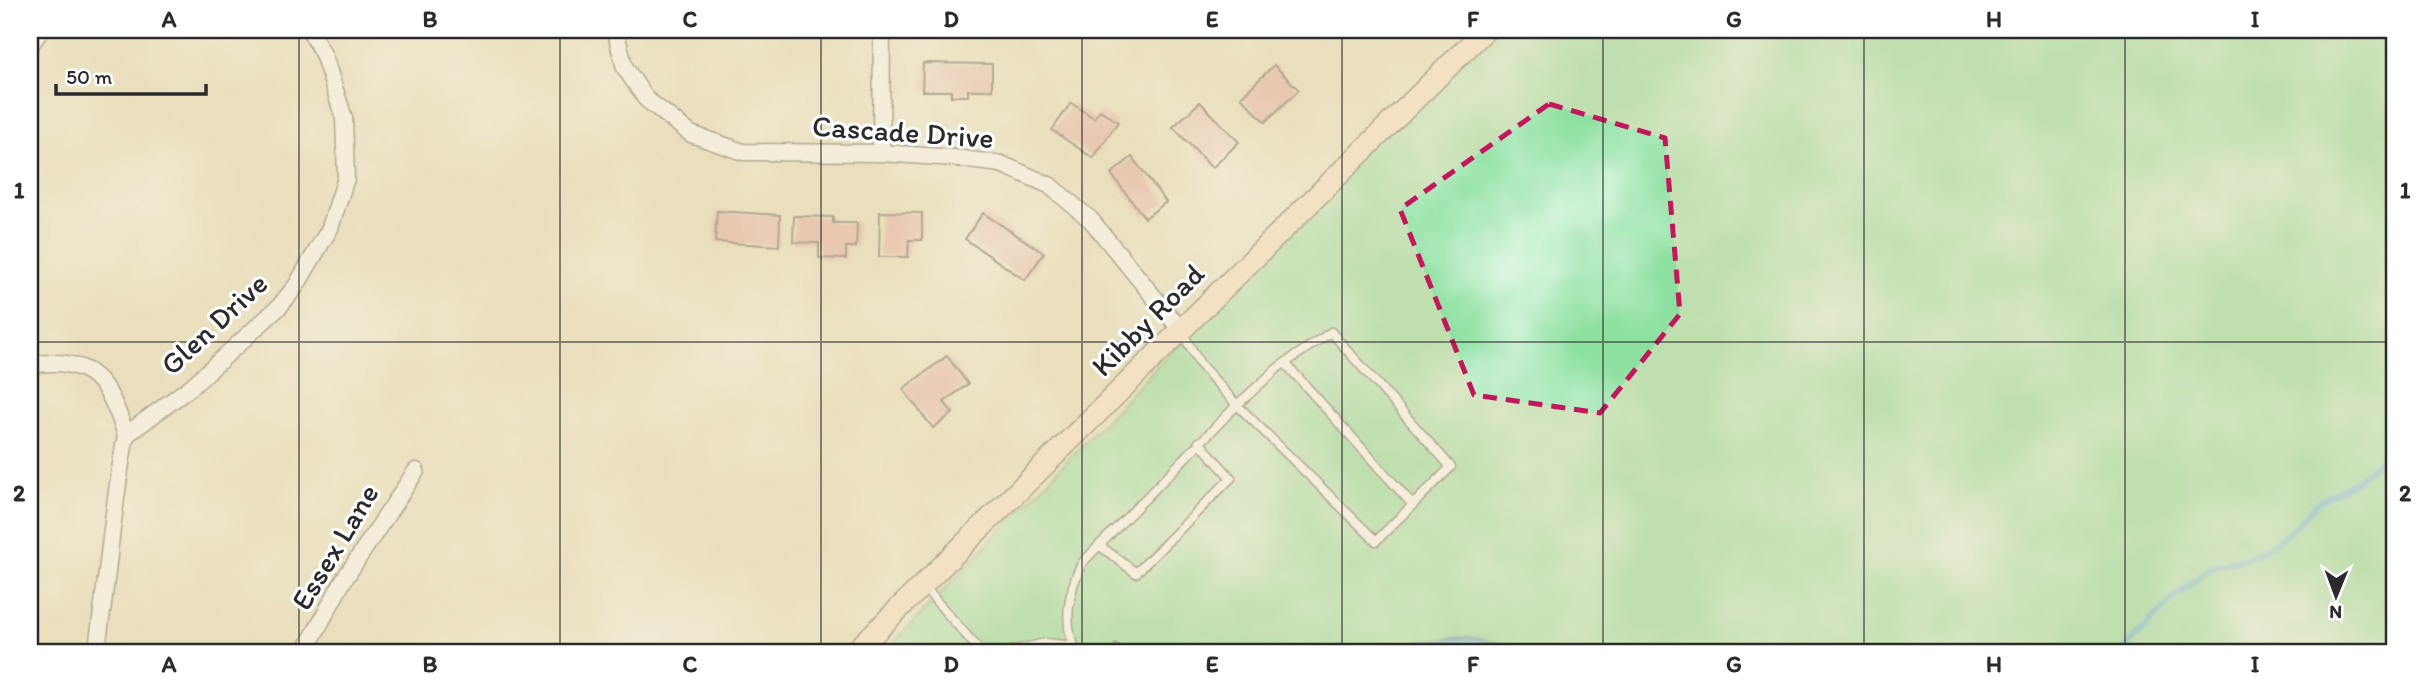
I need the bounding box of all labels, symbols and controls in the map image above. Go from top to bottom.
text: A [161,5,177,33]
text: B [423,5,438,33]
text: C [683,5,698,33]
text: D [943,5,959,33]
text: E [1206,5,1219,33]
text: F [1467,5,1480,33]
text: G [1726,5,1742,33]
text: H [1986,5,2002,33]
text: I [2251,5,2260,33]
scale bar [56,52,206,96]
text: 50 m [66,64,113,89]
street label: Cascade Drive [811,107,995,156]
text: 1 [14,176,25,204]
text: 1 [2400,176,2411,204]
street label: Kibby Road [1083,255,1212,384]
street label: Glen Drive [152,265,275,383]
street label: Essex Lane [283,477,387,616]
text: 2 [13,479,26,507]
text: 2 [2399,479,2412,507]
north arrow [2302,560,2372,630]
text: N [2329,601,2342,624]
text: A [161,650,177,678]
text: B [423,650,438,678]
text: C [683,650,698,678]
text: D [943,650,959,678]
text: E [1206,650,1219,678]
text: F [1467,650,1480,678]
text: G [1726,650,1742,678]
text: H [1986,650,2002,678]
text: I [2251,650,2260,678]

